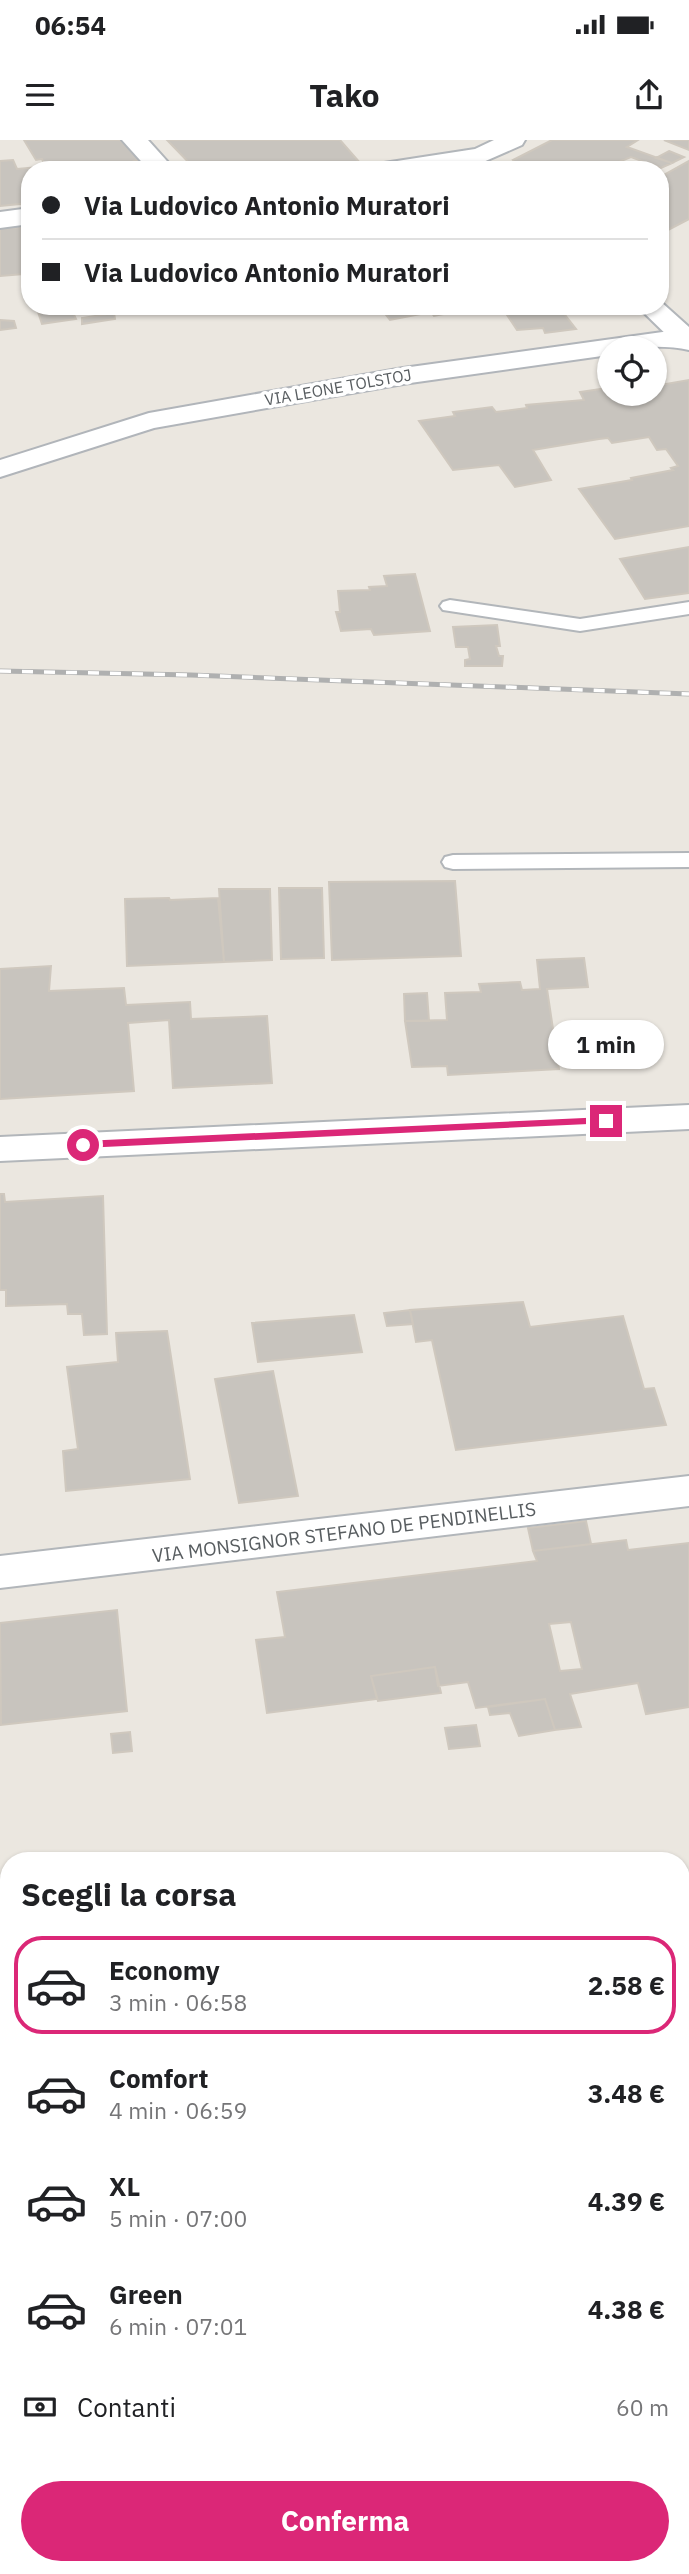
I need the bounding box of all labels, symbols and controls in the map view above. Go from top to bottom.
text: 06:54 [35,8,106,42]
text: Tako [309,74,380,116]
icon: menu [21,76,59,114]
icon: share [630,76,668,114]
text: Via Ludovico Antonio Muratori [84,188,450,222]
text: Via Ludovico Antonio Muratori [84,255,450,289]
map controls [597,336,667,406]
button: locate [597,336,667,406]
street label: VIA LEONE TOLSTOJ [263,364,413,410]
callout: 1 min [548,1020,664,1068]
text: 1 min [576,1029,636,1059]
route end [590,1105,622,1137]
route start [67,1129,99,1161]
street label: VIA MONSIGNOR STEFANO DE PENDINELLIS [151,1497,537,1567]
text: Scegli la corsa [21,1873,237,1915]
text: Economy [109,1953,220,1987]
icon: car [25,1954,88,2017]
text: 2.58 € [588,1968,665,2002]
text: 3 min · 06:58 [109,1987,247,2017]
text: Comfort [109,2061,208,2095]
icon: car [25,2062,88,2125]
text: 3.48 € [588,2076,665,2110]
text: 4 min · 06:59 [109,2095,247,2125]
text: XL [109,2169,140,2203]
icon: car [25,2170,88,2233]
text: 4.39 € [588,2184,665,2218]
text: 5 min · 07:00 [109,2203,247,2233]
text: Green [109,2277,183,2311]
icon: car [25,2278,88,2341]
text: 4.38 € [588,2292,665,2326]
text: 6 min · 07:01 [109,2311,247,2341]
icon: cash [21,2388,59,2426]
text: Contanti [77,2390,176,2424]
text: 60 m [616,2392,669,2422]
button: Conferma [21,2481,669,2561]

